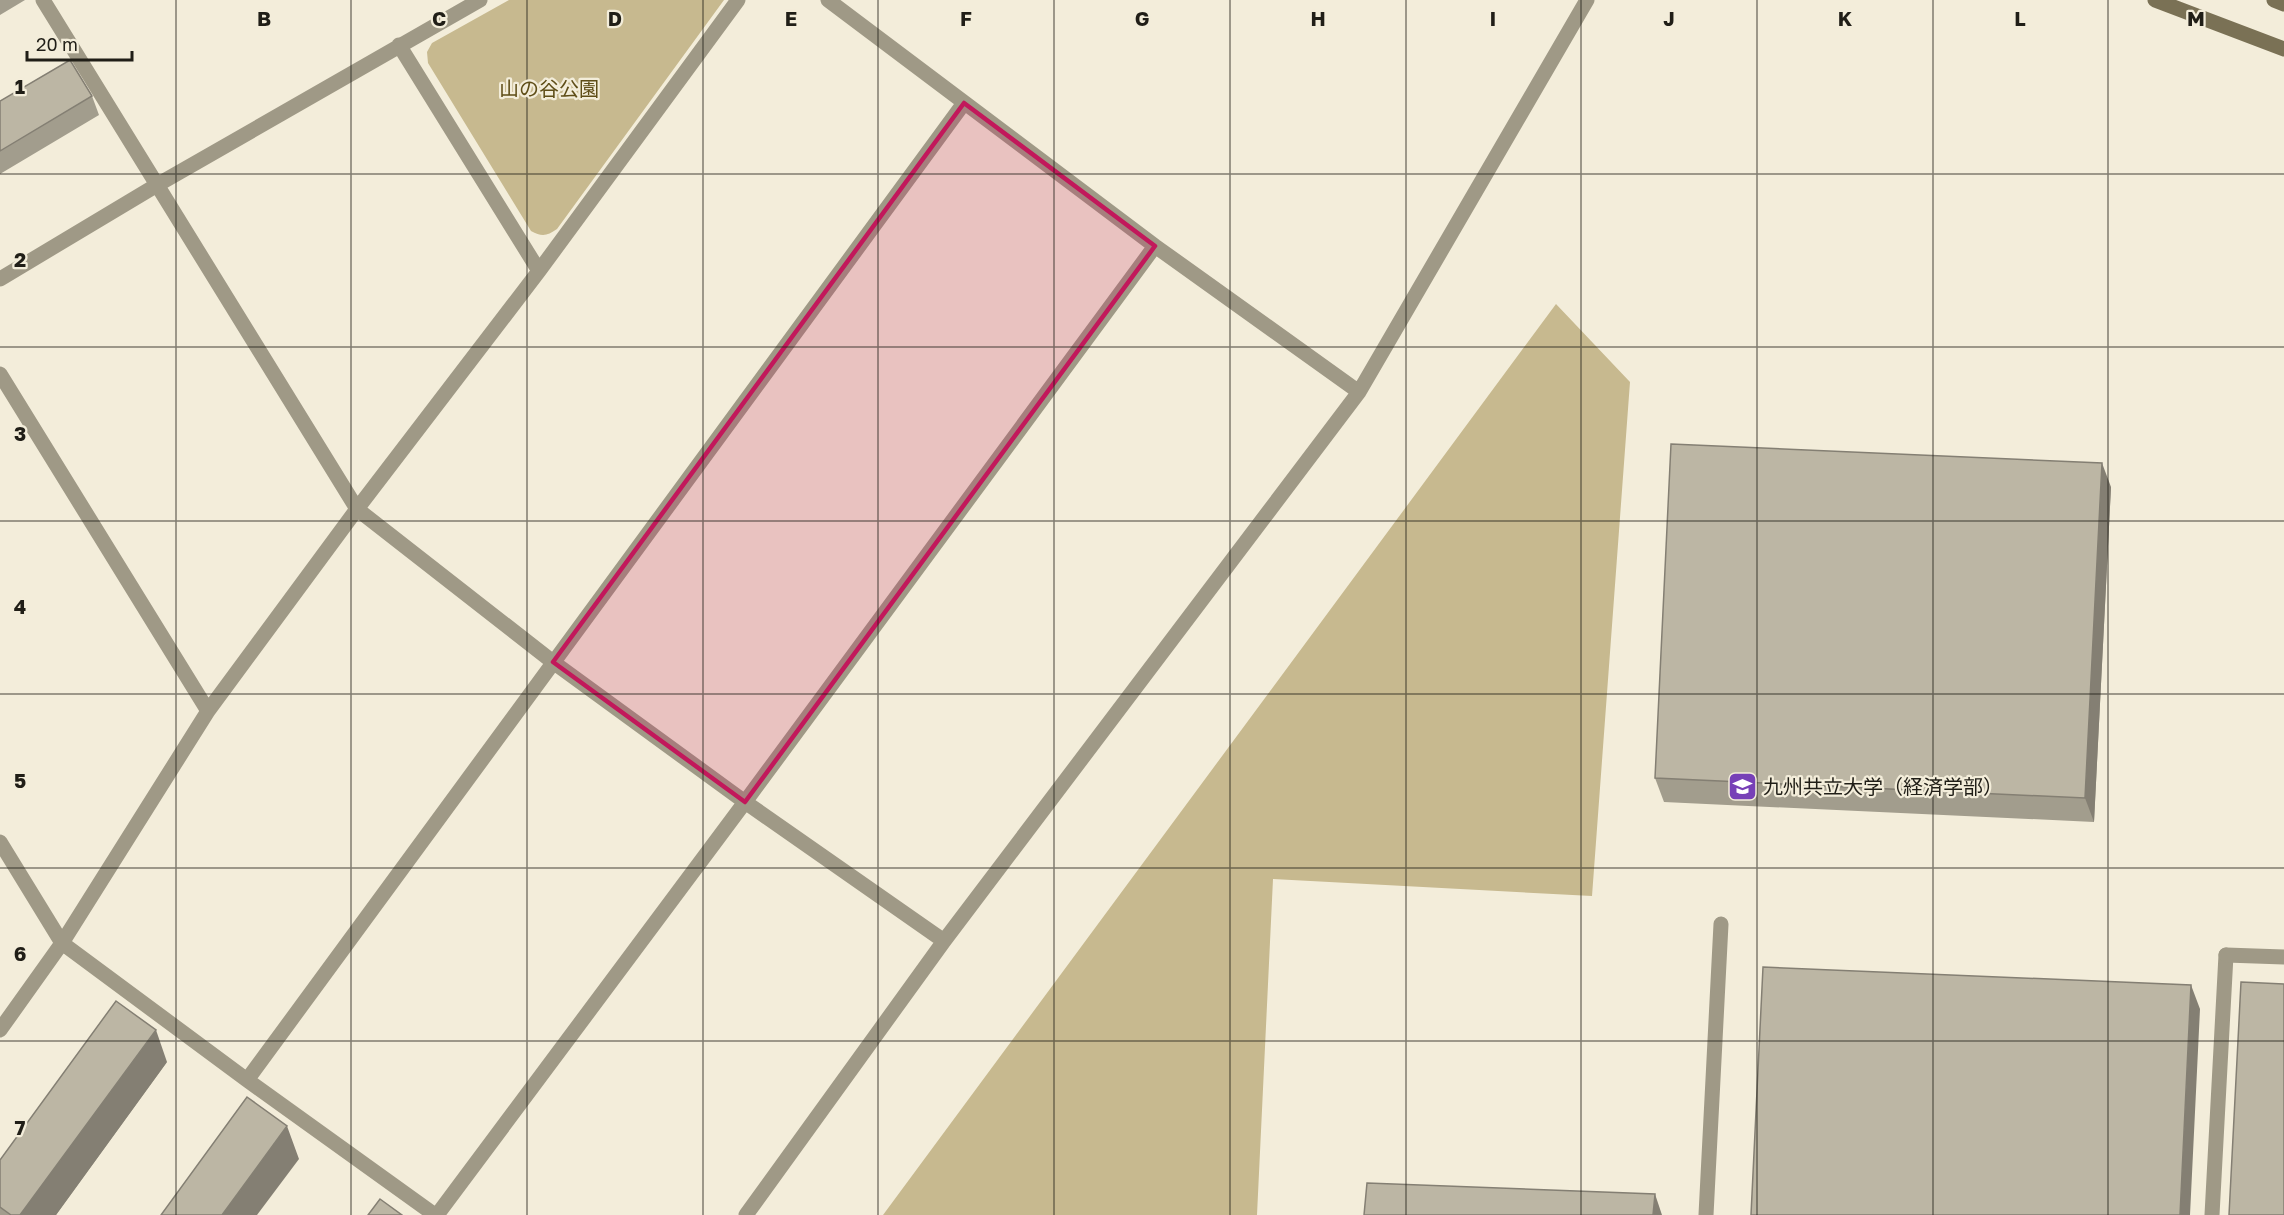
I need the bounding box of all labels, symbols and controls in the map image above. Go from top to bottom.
text: B [257,6,271,30]
text: C [432,6,446,30]
text: D [608,6,622,30]
text: E [785,6,797,30]
text: F [960,6,972,30]
text: G [1135,6,1149,30]
text: H [1310,6,1326,30]
text: I [1490,6,1496,30]
text: J [1663,6,1675,30]
text: K [1838,6,1853,30]
text: L [2014,6,2026,30]
text: M [2187,6,2205,30]
scale bar [27,24,132,62]
text: 20 m [36,33,78,55]
text: 1 [15,74,25,98]
park label: 山の谷公園 [499,76,599,100]
text: 2 [14,247,26,271]
text: 3 [14,421,26,445]
text: 4 [14,594,26,618]
text: 5 [14,768,26,792]
school or university icon: 九州共立大学（経済学部） [1726,771,1758,803]
place label: 九州共立大学（経済学部） [1763,774,2003,798]
text: 6 [14,941,26,965]
text: 7 [15,1115,26,1139]

